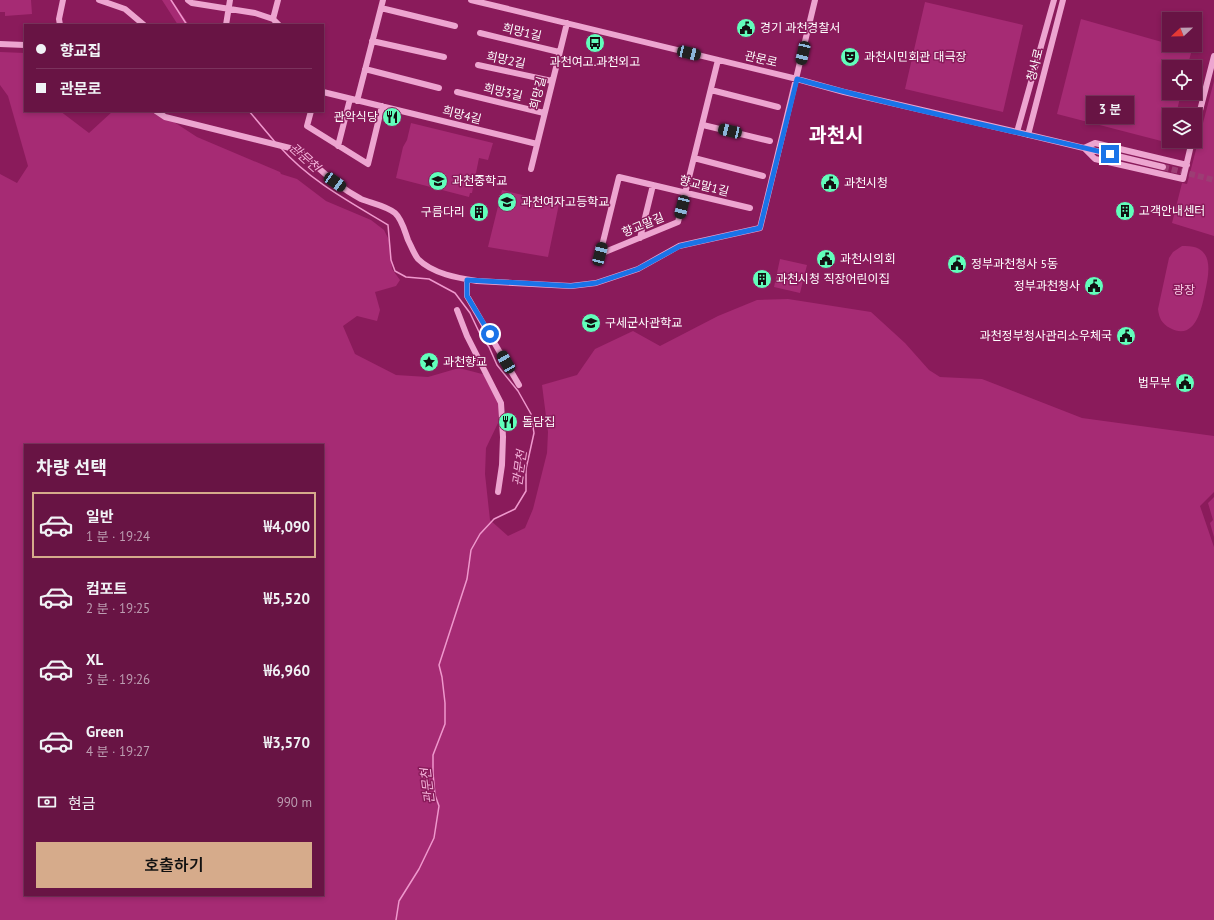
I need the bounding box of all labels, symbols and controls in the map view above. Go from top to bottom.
north arrow [1162,12,1202,52]
map controls [1162,12,1202,148]
public building icon: 경기 과천경찰서 [735,17,757,39]
street label: 희망1길 [501,20,543,43]
place label: 경기 과천경찰서 [760,20,841,35]
bus stop icon: 과천여고.과천외고 [584,32,606,54]
car [794,40,812,66]
text: 향교집 [60,41,101,60]
car [676,44,702,62]
theatre icon: 과천시민회관 대극장 [839,46,861,68]
street label: 관문로 [743,47,779,70]
street label: 청사로 [1023,47,1046,83]
street label: 희망2길 [485,48,527,71]
place label: 과천시민회관 대극장 [864,49,967,64]
place label: 과천여고.과천외고 [550,54,640,69]
button: locate [1162,60,1202,100]
street label: 희망길 [526,75,549,111]
text: 관문로 [60,79,101,98]
street label: 희망3길 [482,80,524,103]
callout: 3 분 [1086,96,1134,124]
text: 3 분 [1099,101,1121,118]
street label: 희망4길 [441,102,483,127]
restaurant icon: 관악식당 [381,106,403,128]
button: layers [1162,108,1202,148]
place label: 관악식당 [334,109,378,124]
car [717,122,743,140]
district label: 과천시 [808,122,864,148]
water label: 관문천 [286,139,324,176]
route end [1101,145,1119,163]
car [322,170,348,194]
school or university icon: 과천중학교 [427,170,449,192]
street label: 향교말1길 [678,172,731,199]
public building icon: 과천시청 [819,172,841,194]
place label: 과천중학교 [452,173,507,188]
place label: 과천시청 [844,175,888,190]
school or university icon: 과천여자고등학교 [496,191,518,213]
place label: 과천여자고등학교 [521,194,609,209]
car [673,194,691,220]
building icon: 고객안내센터 [1114,200,1136,222]
building icon: 구름다리 [468,201,490,223]
place label: 고객안내센터 [1139,203,1205,218]
place label: 구름다리 [421,204,465,219]
street label: 향교말길 [620,209,666,240]
car [591,241,609,267]
public building icon: 과천시의회 [815,248,837,270]
place label: 과천시의회 [840,251,895,266]
public building icon: 정부과천청사 5동 [946,253,968,275]
place label: 정부과천청사 5동 [971,256,1058,271]
building icon: 과천시청 직장어린이집 [751,268,773,290]
place label: 과천시청 직장어린이집 [776,271,890,286]
public building icon: 정부과천청사 [1083,275,1105,297]
place label: 정부과천청사 [1014,278,1080,293]
park label: 광장 [1173,282,1195,297]
school or university icon: 구세군사관학교 [580,312,602,334]
place label: 구세군사관학교 [605,315,682,330]
route start [481,325,499,343]
public building icon: 과천정부청사관리소우체국 [1115,325,1137,347]
place label: 과천정부청사관리소우체국 [980,328,1112,343]
car [495,349,517,375]
place icon: 과천향교 [418,351,440,373]
place label: 과천향교 [443,354,487,369]
public building icon: 법무부 [1174,372,1196,394]
place label: 법무부 [1138,375,1171,390]
restaurant icon: 돌담집 [497,411,519,433]
place label: 돌담집 [522,414,555,429]
water label: 관문천 [509,448,531,487]
text: 차량 선택 [36,456,107,479]
icon: car [38,507,74,543]
text: 일반 [86,507,114,526]
text: ₩4,090 [263,517,310,536]
text: 1 분 · 19:24 [86,528,150,545]
icon: car [38,579,74,615]
text: 컴포트 [86,579,127,598]
text: ₩5,520 [263,589,310,608]
text: 2 분 · 19:25 [86,600,150,617]
text: XL [86,650,103,669]
icon: car [38,651,74,687]
text: ₩6,960 [263,661,310,680]
text: 3 분 · 19:26 [86,671,150,688]
text: Green [86,722,124,741]
icon: car [38,723,74,759]
text: ₩3,570 [263,733,310,752]
text: 4 분 · 19:27 [86,743,150,760]
water label: 관문천 [417,766,438,805]
icon: cash [36,791,58,813]
text: 현금 [68,794,96,813]
text: 990 m [277,794,312,811]
button: 호출하기 [36,842,312,888]

